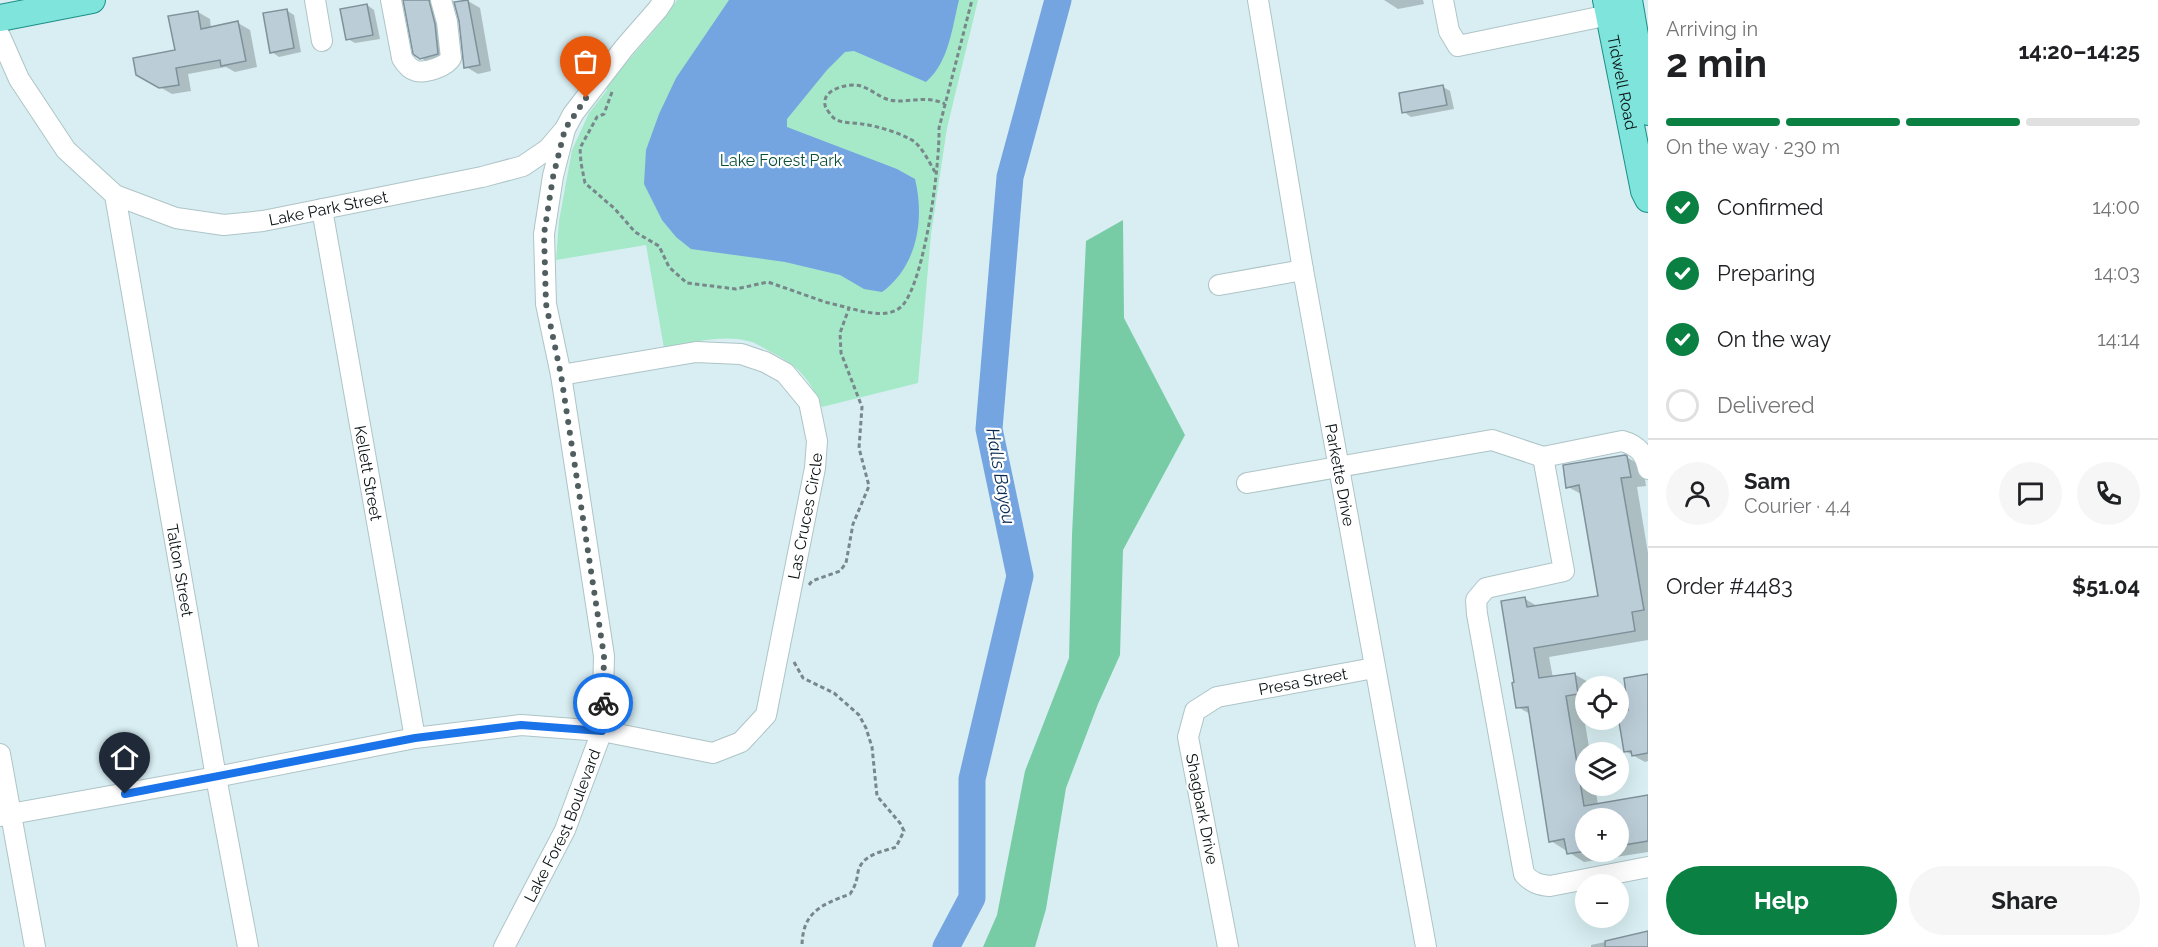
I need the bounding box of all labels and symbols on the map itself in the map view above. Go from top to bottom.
street label: Tidwell Road [1604,33,1641,131]
pin [560,36,611,98]
park label: Lake Forest Park [720,151,843,170]
street label: Lake Park Street [267,187,390,229]
street label: Parkette Drive [1322,422,1359,528]
street label: Kellett Street [351,424,386,523]
water label: Halls Bayou [982,426,1020,526]
street label: Las Cruces Circle [784,452,826,581]
street label: Talton Street [163,523,198,619]
street label: Presa Street [1257,664,1349,699]
courier [573,673,633,733]
pin [99,732,150,794]
street label: Lake Forest Boulevard [520,746,604,905]
street label: Shagbark Drive [1182,752,1222,866]

